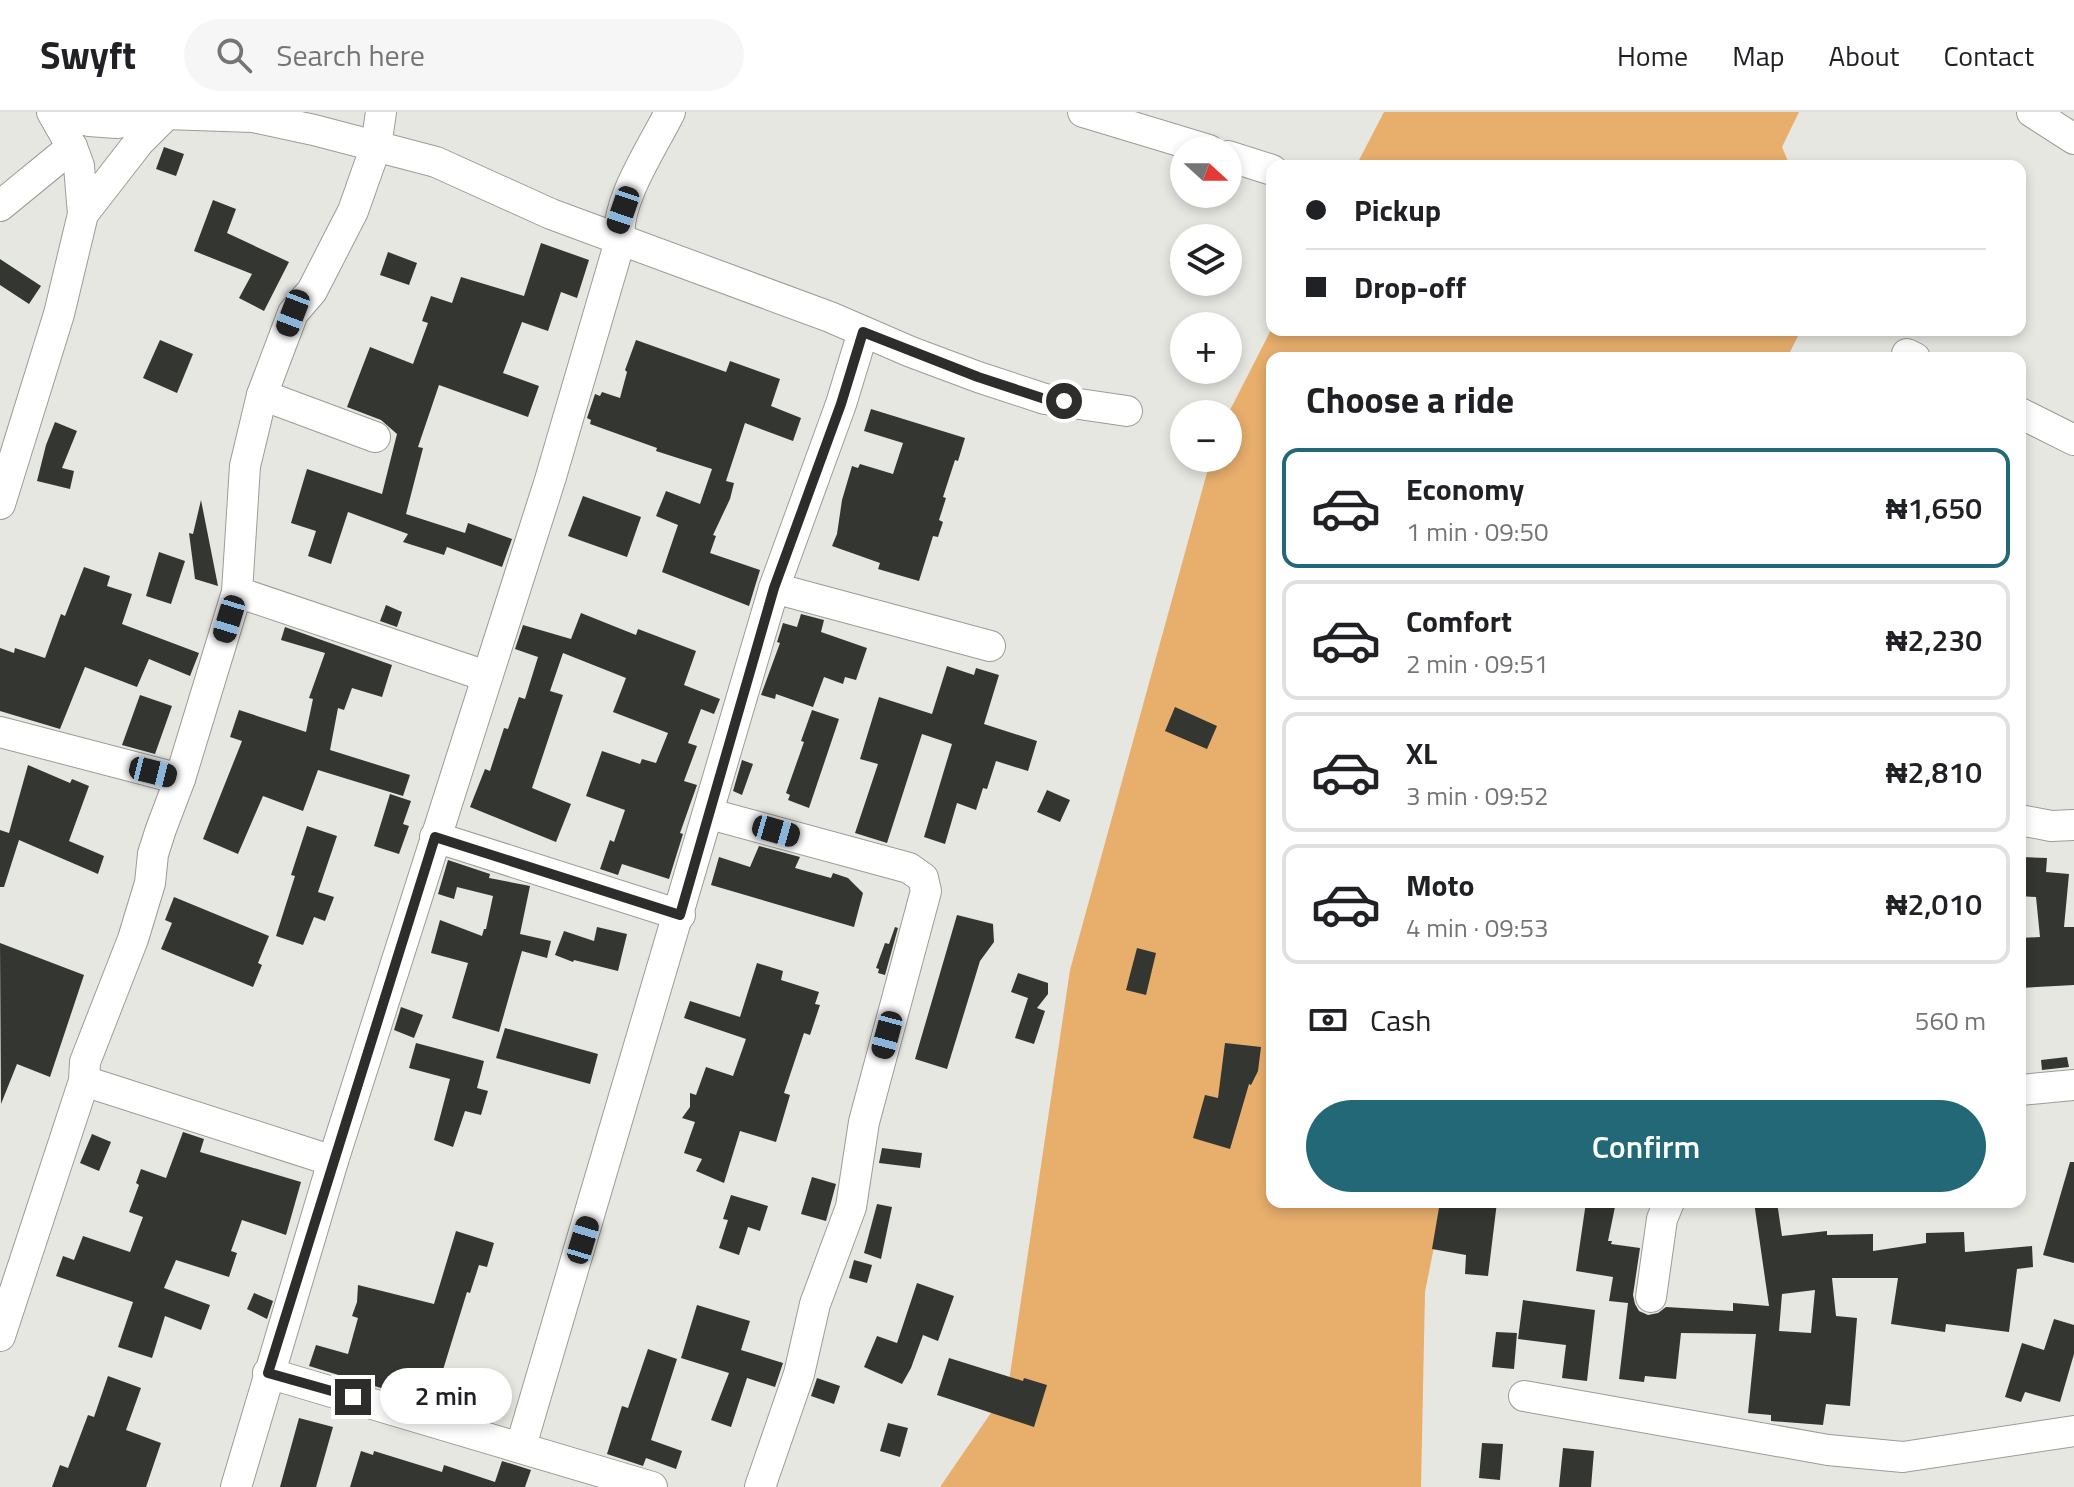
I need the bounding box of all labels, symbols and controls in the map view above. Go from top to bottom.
search box [184,19,744,91]
text: Swyft [40,26,136,84]
text: Search here [276,32,425,78]
icon: search [212,33,256,77]
text: Home [1617,34,1688,77]
text: Map [1732,34,1785,77]
text: About [1829,34,1899,77]
text: Contact [1943,34,2034,77]
north arrow [1170,136,1242,208]
map controls [1170,136,1242,472]
car [604,183,642,237]
text: Pickup [1354,187,1441,233]
button: layers [1170,224,1242,296]
text: Drop-off [1354,264,1466,310]
car [273,286,313,340]
button: + [1170,312,1242,384]
text: Choose a ride [1306,372,1514,427]
route start [1046,383,1082,419]
button: − [1170,400,1242,472]
text: Economy [1406,466,1524,512]
icon: car [1310,472,1382,544]
text: ₦1,650 [1886,485,1982,531]
text: 1 min · 09:50 [1406,512,1549,551]
car [211,593,247,645]
text: Comfort [1406,598,1512,644]
icon: car [1310,604,1382,676]
text: ₦2,230 [1886,617,1982,663]
text: 2 min · 09:51 [1406,644,1549,683]
text: XL [1406,730,1437,776]
icon: car [1310,736,1382,808]
text: ₦2,810 [1886,749,1982,795]
car [127,755,179,789]
text: 3 min · 09:52 [1406,776,1549,815]
car [750,813,802,849]
text: Moto [1406,862,1474,908]
icon: car [1310,868,1382,940]
text: ₦2,010 [1886,881,1982,927]
text: 4 min · 09:53 [1406,908,1549,947]
text: Cash [1370,997,1431,1043]
icon: cash [1306,998,1350,1042]
text: 560 m [1915,1001,1986,1040]
car [869,1009,905,1061]
button: Confirm [1306,1100,1986,1192]
car [565,1214,601,1266]
callout: 2 min [381,1369,513,1425]
text: 2 min [415,1376,477,1415]
route end [335,1379,371,1415]

